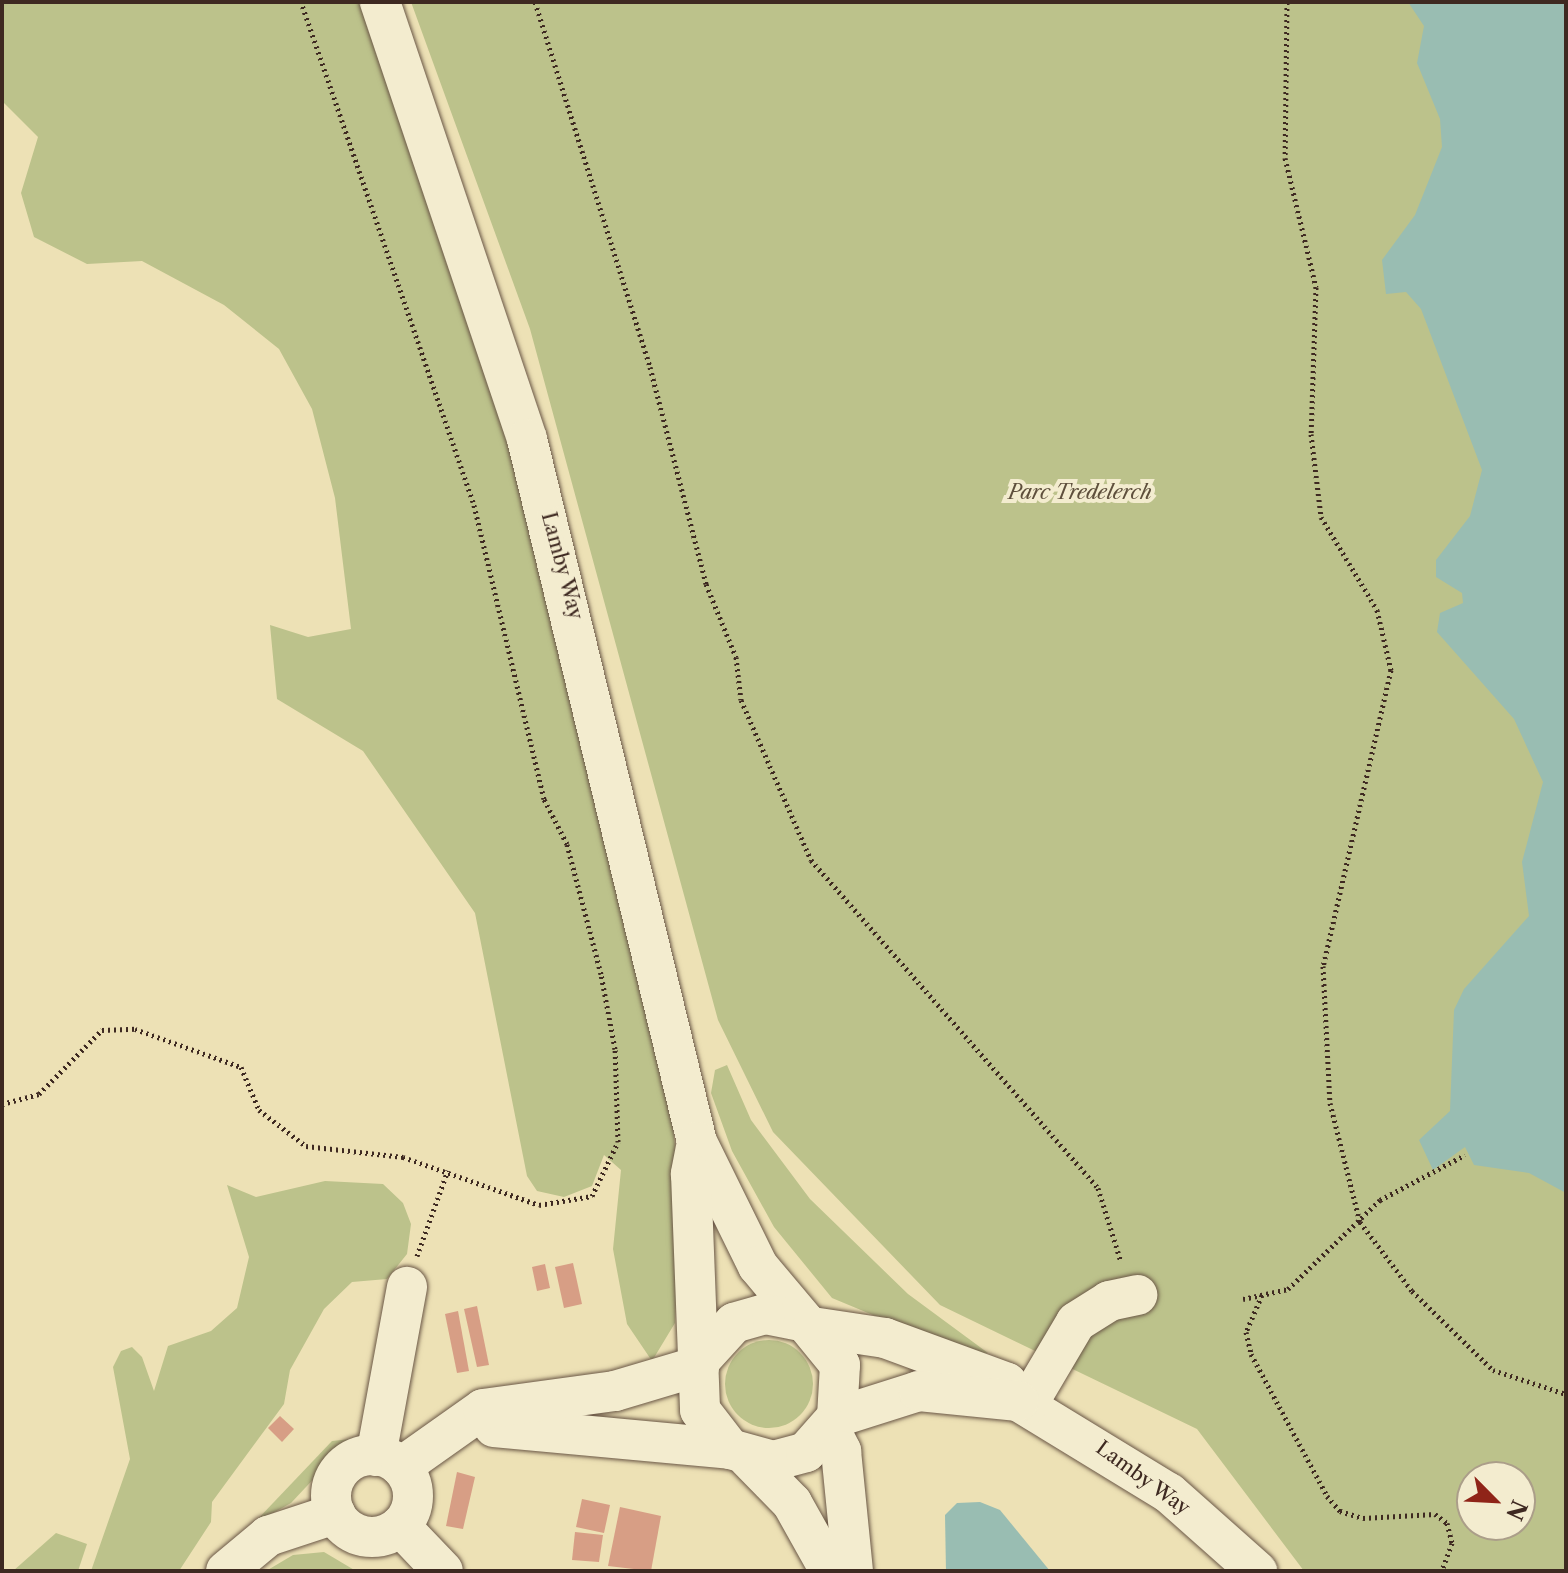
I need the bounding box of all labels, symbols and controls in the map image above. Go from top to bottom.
park label: Parc Tredelerch [1008,480,1152,504]
street label: Lamby Way [536,509,588,623]
street label: Lamby Way [1091,1435,1195,1521]
north arrow [1456,1461,1536,1541]
text: N [1500,1496,1533,1524]

